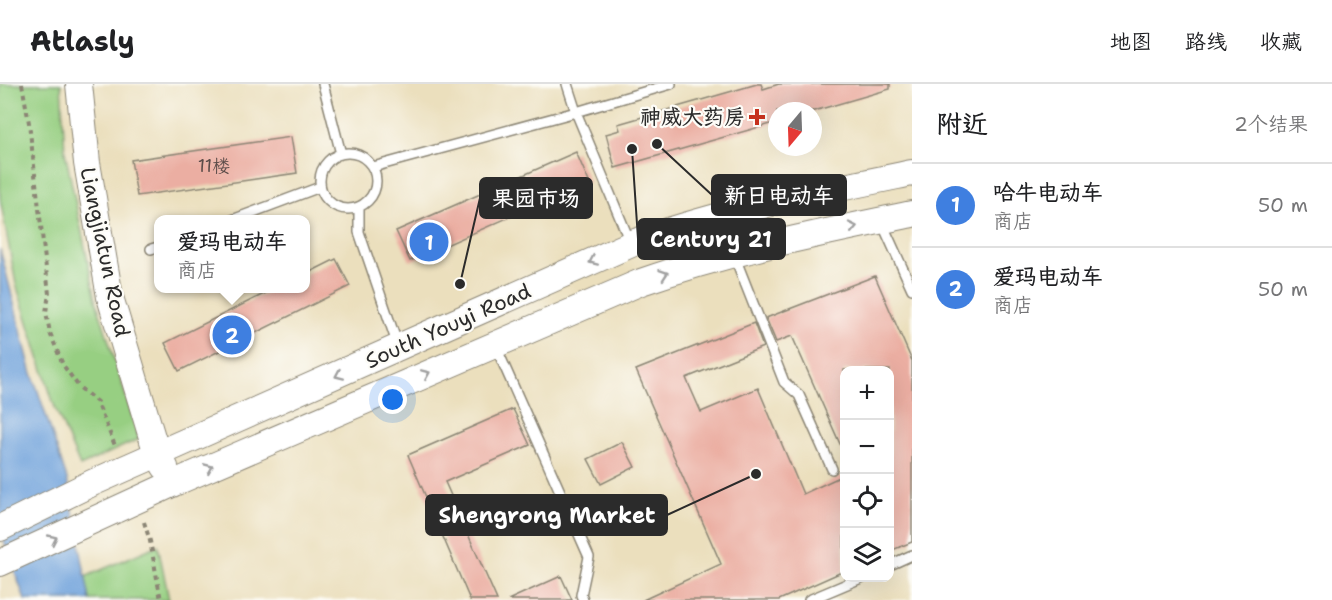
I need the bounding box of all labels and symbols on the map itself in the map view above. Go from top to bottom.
north arrow [768,102,822,156]
place label: 神威大药房 [640,103,745,131]
marker: 神威大药房 [750,110,764,124]
house number: 11楼 [198,154,230,178]
street label: Liangjiatun Road [73,165,137,339]
callout: 新日电动车 [712,175,846,215]
callout: 果园市场 [480,178,592,218]
text: 新日电动车 [724,181,834,210]
text: 果园市场 [492,184,580,213]
callout: Century 21 [638,219,785,259]
pin: 1 [410,220,448,264]
one-way arrow [848,221,858,234]
text: Century 21 [650,225,772,254]
one-way arrow [589,254,600,266]
one-way arrow [658,268,669,281]
street label: South Youyi Road [361,277,535,375]
pin: 2 [212,312,252,358]
one-way arrow [334,367,345,379]
one-way arrow [420,369,431,381]
your location [378,385,407,414]
one-way arrow [203,463,214,475]
callout: Shengrong Market [426,495,667,535]
text: Shengrong Market [438,501,656,530]
one-way arrow [47,534,58,546]

